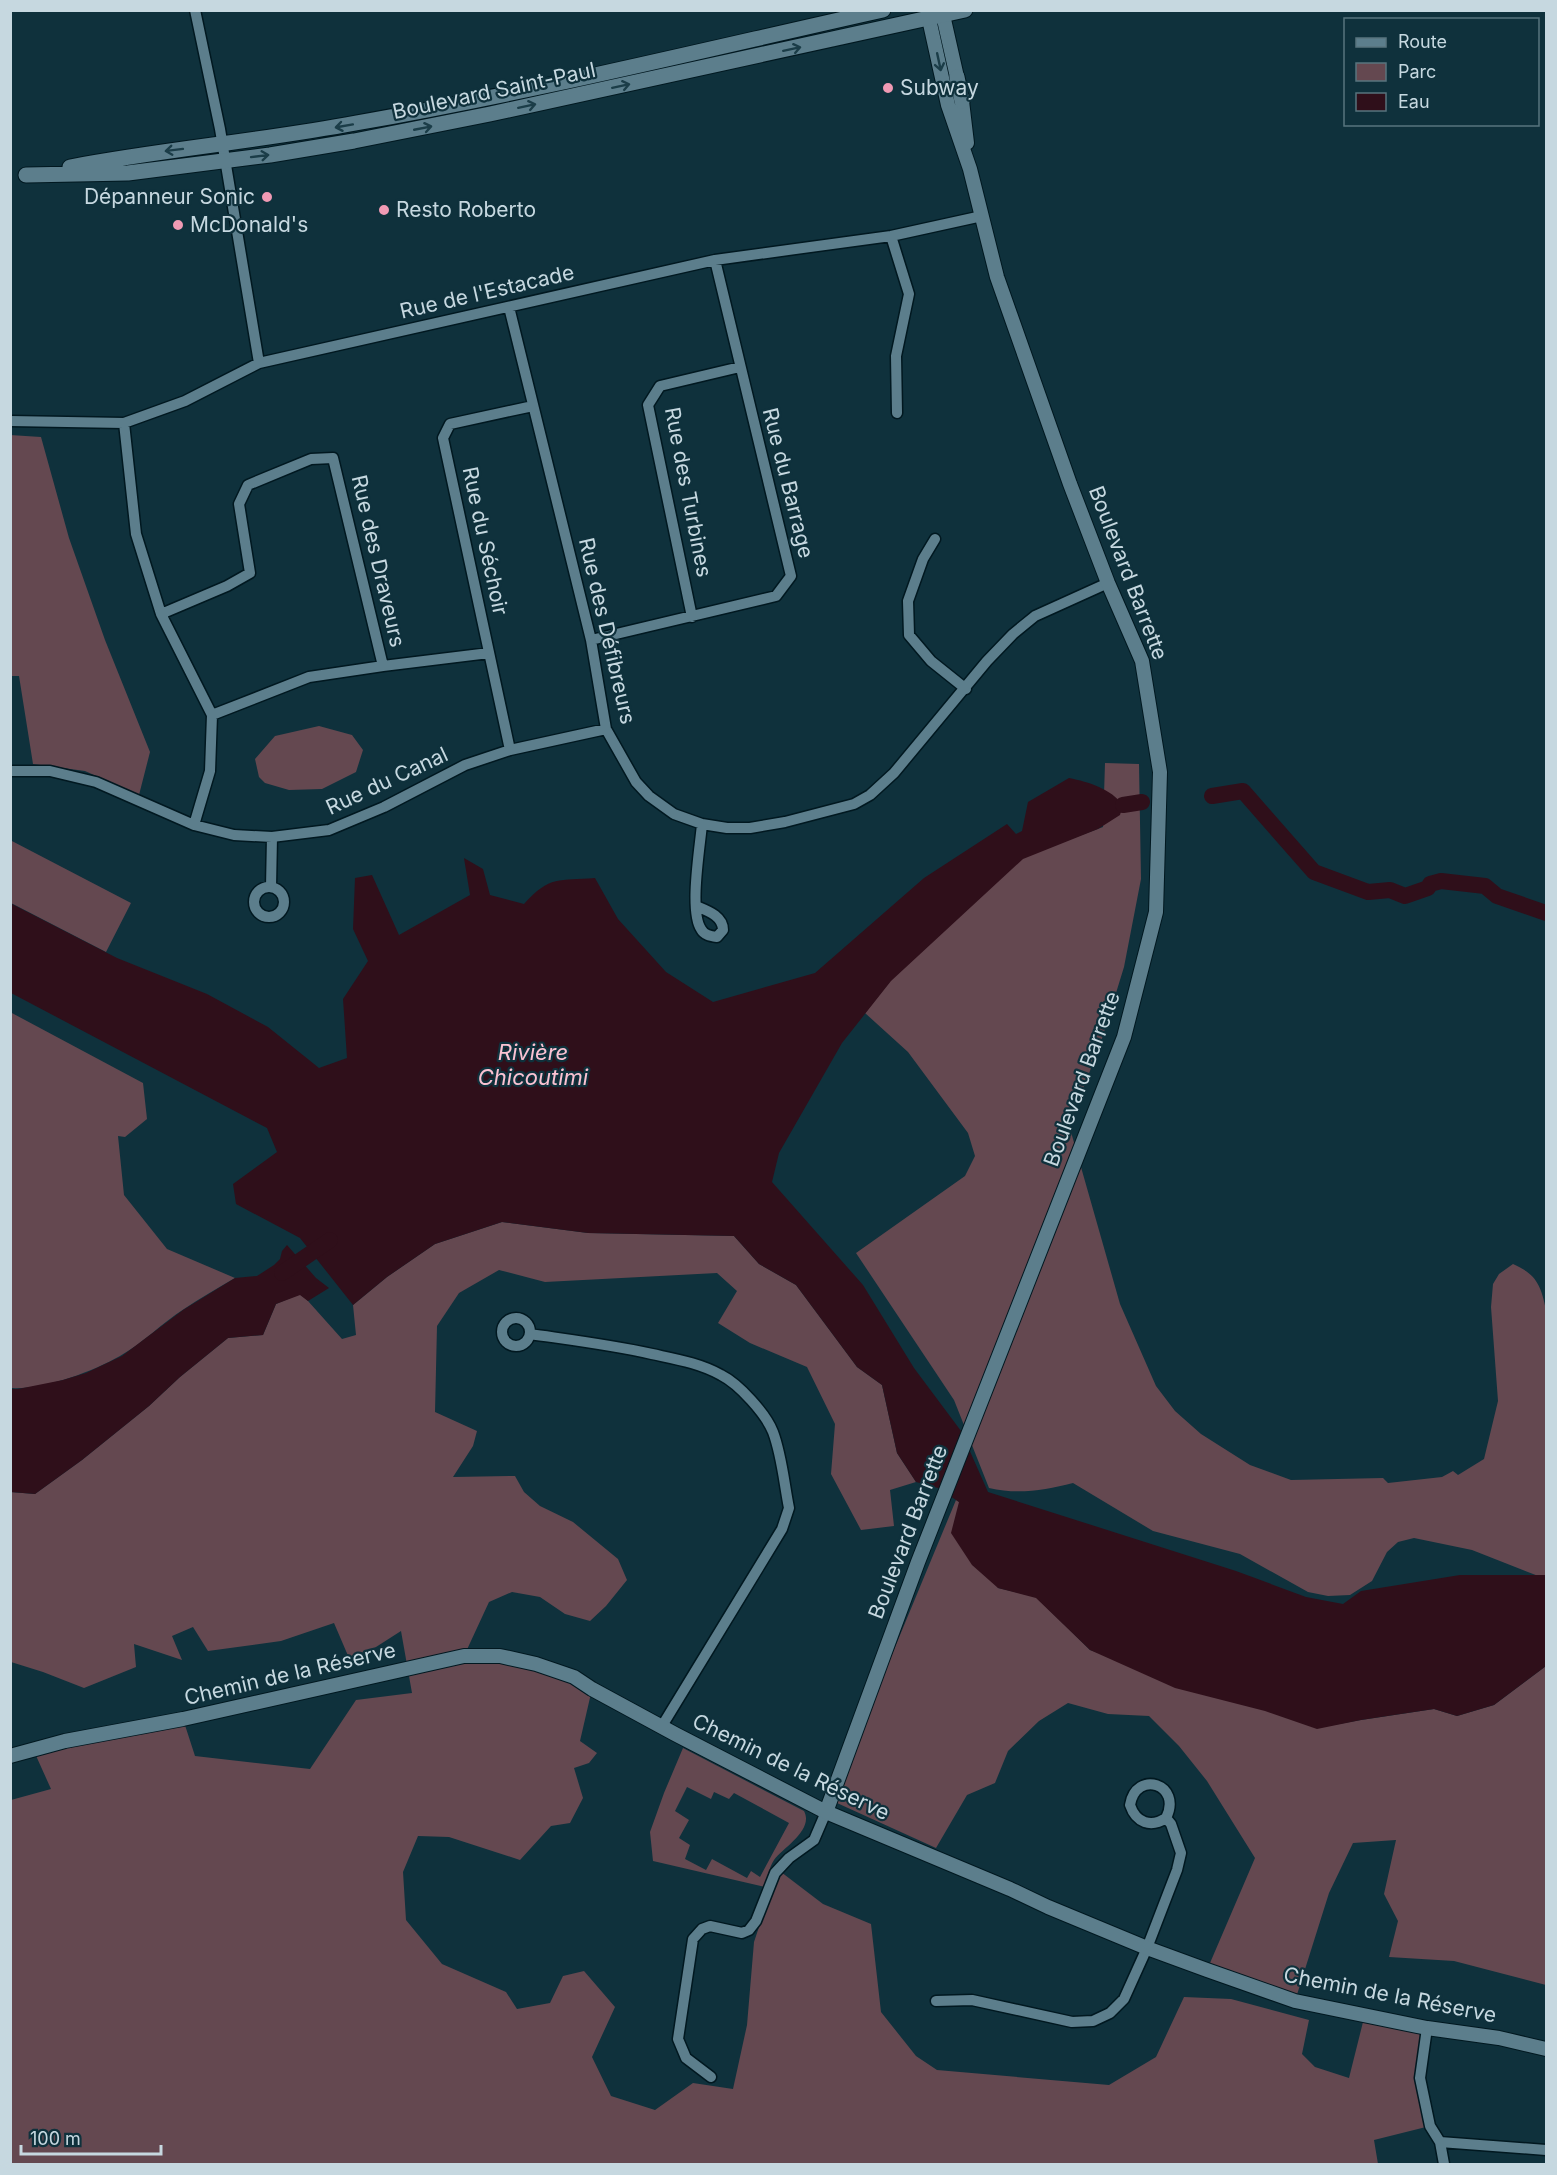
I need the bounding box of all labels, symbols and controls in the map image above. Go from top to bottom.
legend [1344,18,1539,126]
text: Route [1398,31,1447,52]
one-way arrow [781,43,801,54]
one-way arrow [933,52,945,71]
street label: Boulevard Saint-Paul [390,57,598,124]
text: Parc [1398,61,1436,82]
place label: Subway [900,75,979,100]
one-way arrow [611,80,630,91]
marker: Subway [881,81,895,95]
text: Eau [1398,91,1430,112]
one-way arrow [517,100,536,111]
one-way arrow [334,120,354,131]
one-way arrow [413,122,432,133]
one-way arrow [165,145,185,156]
one-way arrow [250,151,270,162]
place label: Dépanneur Sonic [84,184,255,209]
marker: Dépanneur Sonic [260,190,274,204]
place label: Resto Roberto [396,197,536,222]
marker: Resto Roberto [377,203,391,217]
place label: McDonald's [190,212,308,237]
marker: McDonald's [171,218,185,232]
street label: Rue de l'Estacade [397,259,576,324]
street label: Rue des Turbines [660,405,717,579]
street label: Rue du Barrage [758,405,819,561]
street label: Rue du Séchoir [458,464,513,617]
street label: Rue des Draveurs [347,472,410,649]
street label: Boulevard Barrette [1084,482,1173,663]
street label: Rue des Défibreurs [574,535,641,727]
street label: Rue du Canal [322,741,452,820]
street label: Boulevard Barrette [1038,988,1125,1170]
water label: Rivière Chicoutimi [478,1039,589,1090]
street label: Boulevard Barrette [863,1441,952,1622]
street label: Chemin de la Réserve [182,1637,398,1710]
street label: Chemin de la Réserve [689,1708,894,1825]
street label: Chemin de la Réserve [1282,1962,1499,2027]
scale bar [21,2118,160,2156]
text: 100 m [30,2128,81,2149]

